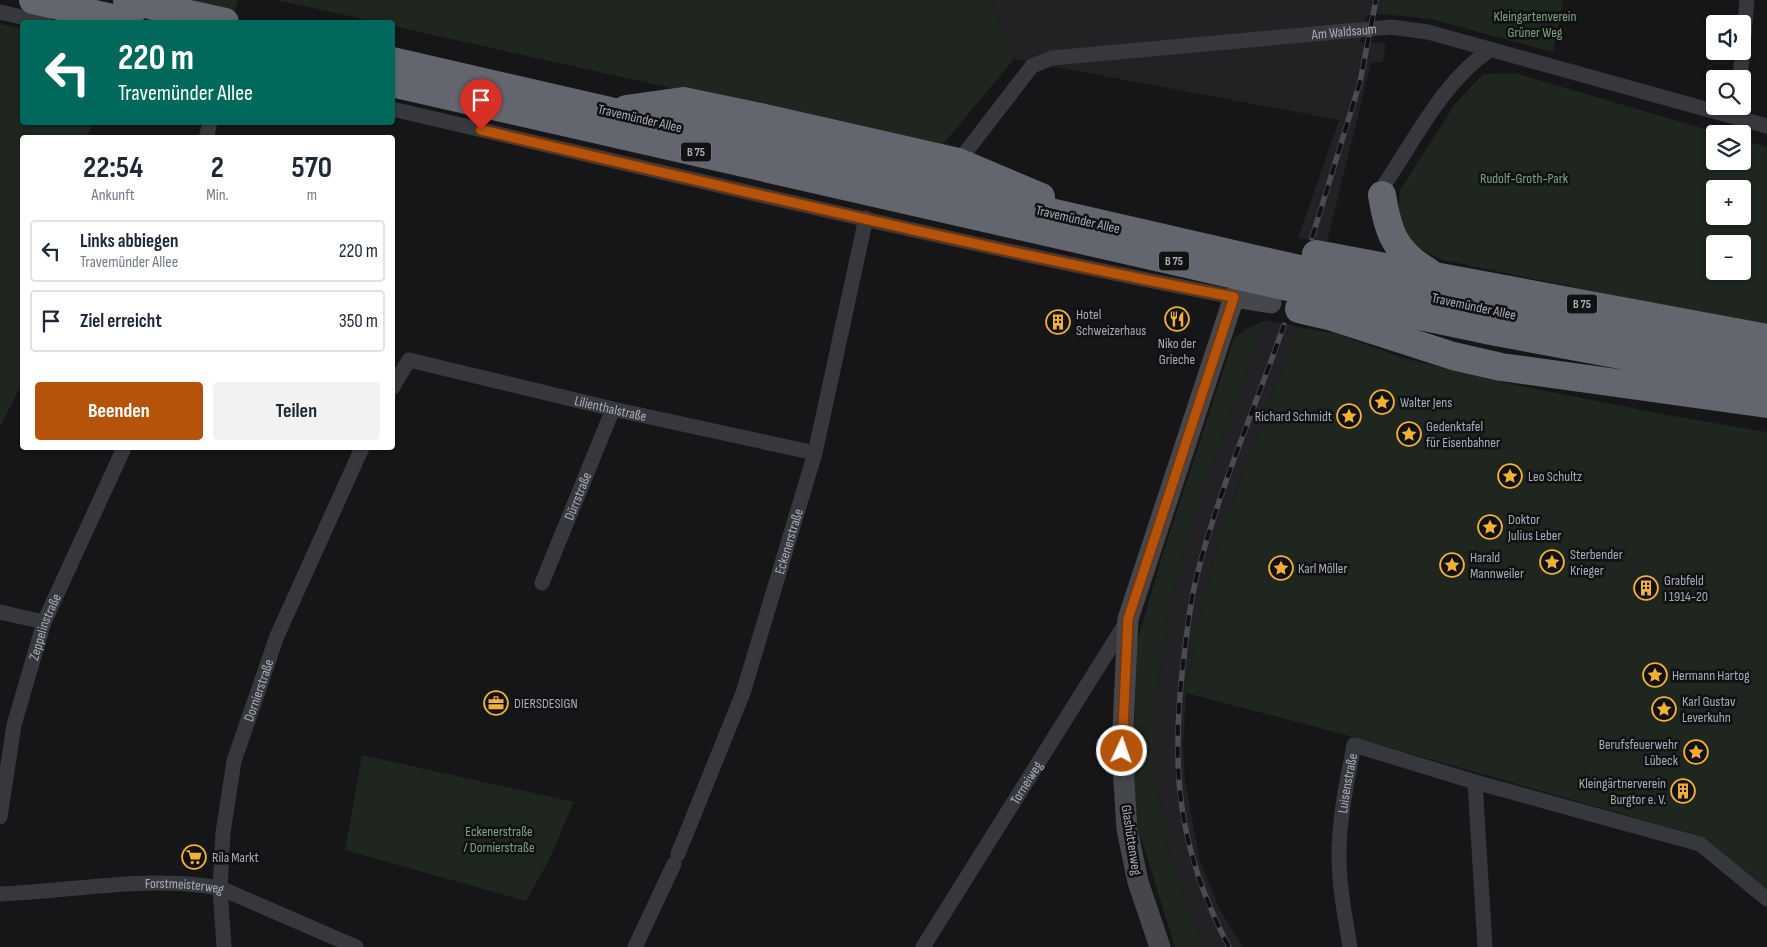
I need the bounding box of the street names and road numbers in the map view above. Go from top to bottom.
street label: Am Waldsaum [1310,20,1377,43]
street label: Travemünder Allee [596,101,684,136]
road number: B 75 [681,142,711,162]
street label: Travemünder Allee [1034,202,1122,237]
road number: B 75 [1159,252,1189,270]
street label: Travemünder Allee [1430,289,1518,324]
road number: B 75 [1567,294,1597,314]
street label: Lilienthalstraße [573,392,648,425]
street label: Dürrstraße [561,470,595,523]
street label: Eckenerstraße [771,507,807,576]
street label: Zeppelinstraße [25,591,65,662]
street label: Dornierstraße [240,657,277,724]
street label: Luisenstraße [1334,752,1361,814]
street label: Torneiweg [1006,758,1046,808]
street label: Glashüttenweg [1118,804,1146,877]
street label: Forstmeisterweg [145,875,227,898]

